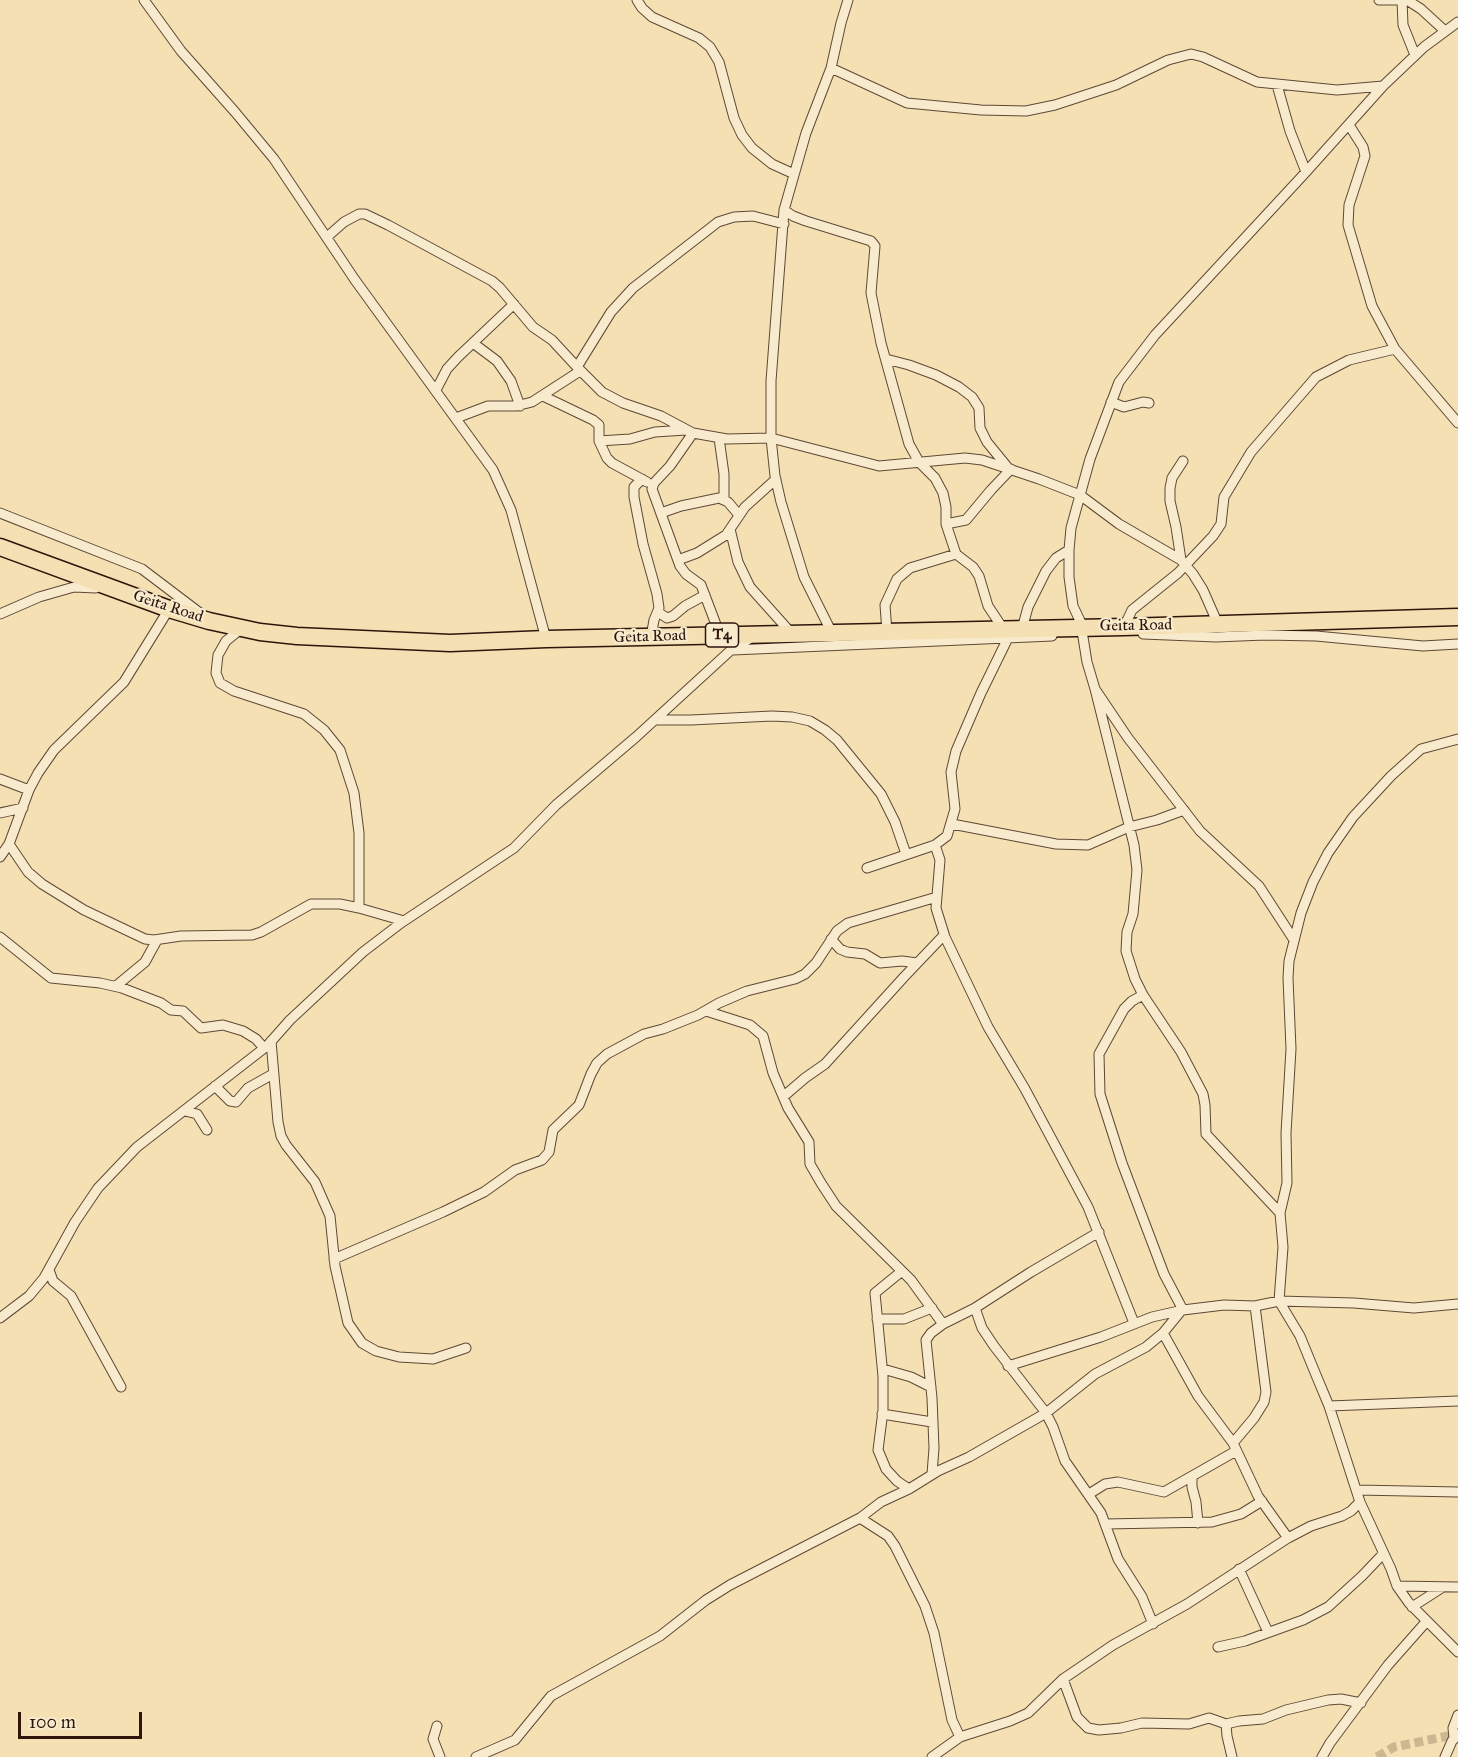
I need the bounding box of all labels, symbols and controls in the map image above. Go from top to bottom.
street label: Geita Road [130,587,206,627]
street label: Geita Road [1100,616,1172,636]
road number: T4 [706,623,738,647]
street label: Geita Road [613,626,687,648]
scale bar [21,1700,146,1738]
text: 100 m [29,1711,76,1733]

